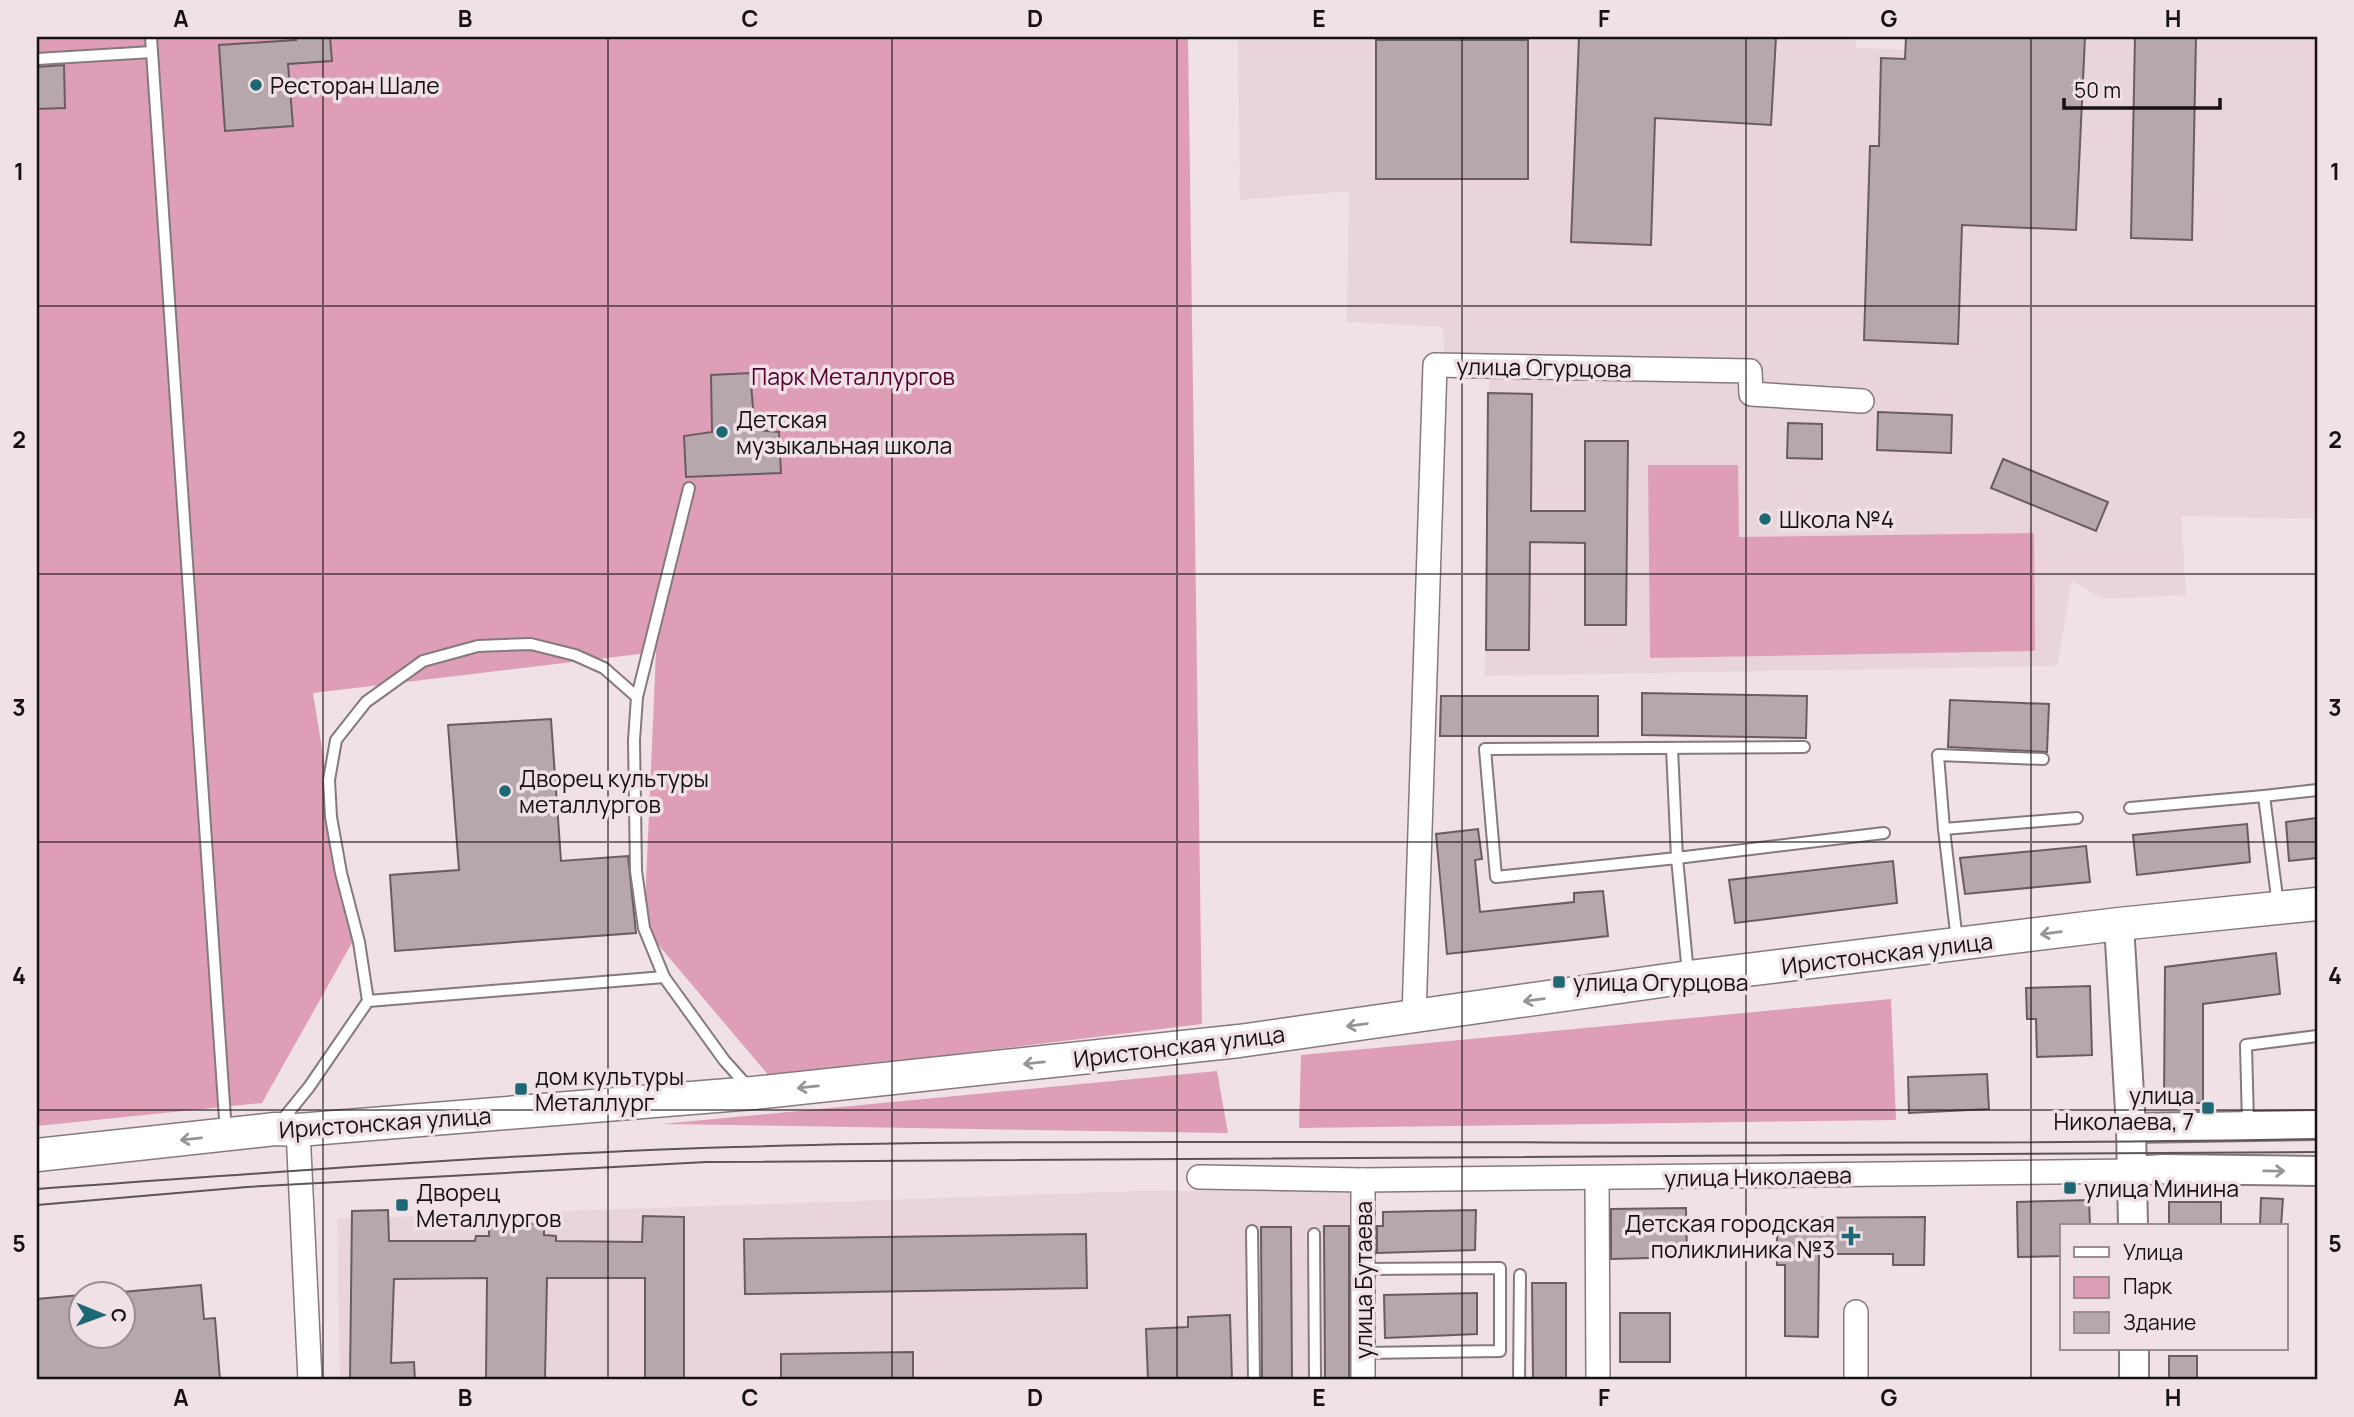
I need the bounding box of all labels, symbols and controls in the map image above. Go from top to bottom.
text: A [173,2,189,34]
text: B [458,2,472,34]
text: C [742,2,759,34]
text: D [1027,2,1043,34]
text: E [1312,2,1326,34]
text: F [1598,2,1610,34]
text: G [1881,2,1898,34]
text: H [2165,2,2181,34]
scale bar [2064,66,2219,110]
place label: Ресторан Шале [270,69,440,101]
text: 50 m [2074,76,2121,104]
marker: Ресторан Шале [248,77,264,93]
text: 1 [14,155,24,187]
text: 1 [2330,155,2340,187]
street label: улица Огурцова [1456,349,1632,385]
park label: Парк Металлургов [751,360,955,392]
place label: Детская музыкальная школа [736,403,952,461]
text: 2 [12,423,26,455]
text: 2 [2328,423,2342,455]
marker: Детская музыкальная школа [714,424,730,440]
place label: Школа №4 [1779,503,1894,535]
marker: Школа №4 [1757,511,1773,527]
text: 3 [12,691,26,723]
text: 3 [2328,691,2342,723]
place label: Дворец культуры металлургов [519,762,709,820]
marker: Дворец культуры металлургов [497,783,513,799]
street label: Иристонская улица [1779,924,1995,982]
one-way arrow [2040,926,2063,939]
text: 4 [12,959,26,991]
text: 4 [2328,959,2342,991]
place label: улица Огурцова [1573,966,1748,998]
marker: улица Огурцова [1551,974,1567,990]
one-way arrow [1523,994,1546,1007]
street label: Иристонская улица [1071,1017,1287,1075]
one-way arrow [1347,1019,1369,1032]
one-way arrow [1023,1057,1046,1070]
place label: дом культуры Металлург [535,1060,684,1118]
place label: улица Николаева, 7 [2054,1079,2194,1137]
marker: дом культуры Металлург [513,1081,529,1097]
one-way arrow [797,1081,820,1094]
street label: Иристонская улица [278,1099,492,1145]
marker: улица Николаева, 7 [2200,1100,2216,1116]
one-way arrow [180,1133,203,1146]
street label: улица Николаева [1664,1158,1852,1194]
one-way arrow [2262,1164,2285,1177]
place label: улица Минина [2084,1172,2239,1204]
place label: Дворец Металлургов [416,1176,561,1234]
marker: улица Минина [2062,1180,2078,1196]
marker: Дворец Металлургов [394,1197,410,1213]
street label: улица Бутаева [1347,1201,1379,1359]
place label: Детская городская поликлиника №3 [1624,1207,1835,1265]
legend [2060,1224,2288,1350]
marker: Детская городская поликлиника №3 [1841,1226,1861,1246]
text: 5 [12,1227,26,1259]
text: 5 [2328,1227,2342,1259]
text: Улица [2123,1238,2183,1266]
text: Парк [2123,1272,2173,1300]
north arrow [66,1280,136,1350]
text: С [106,1308,132,1323]
text: Здание [2123,1308,2196,1336]
text: A [173,1381,189,1413]
text: B [458,1381,472,1413]
text: C [742,1381,759,1413]
text: D [1027,1381,1043,1413]
text: E [1312,1381,1326,1413]
text: F [1598,1381,1610,1413]
text: G [1881,1381,1898,1413]
text: H [2165,1381,2181,1413]

